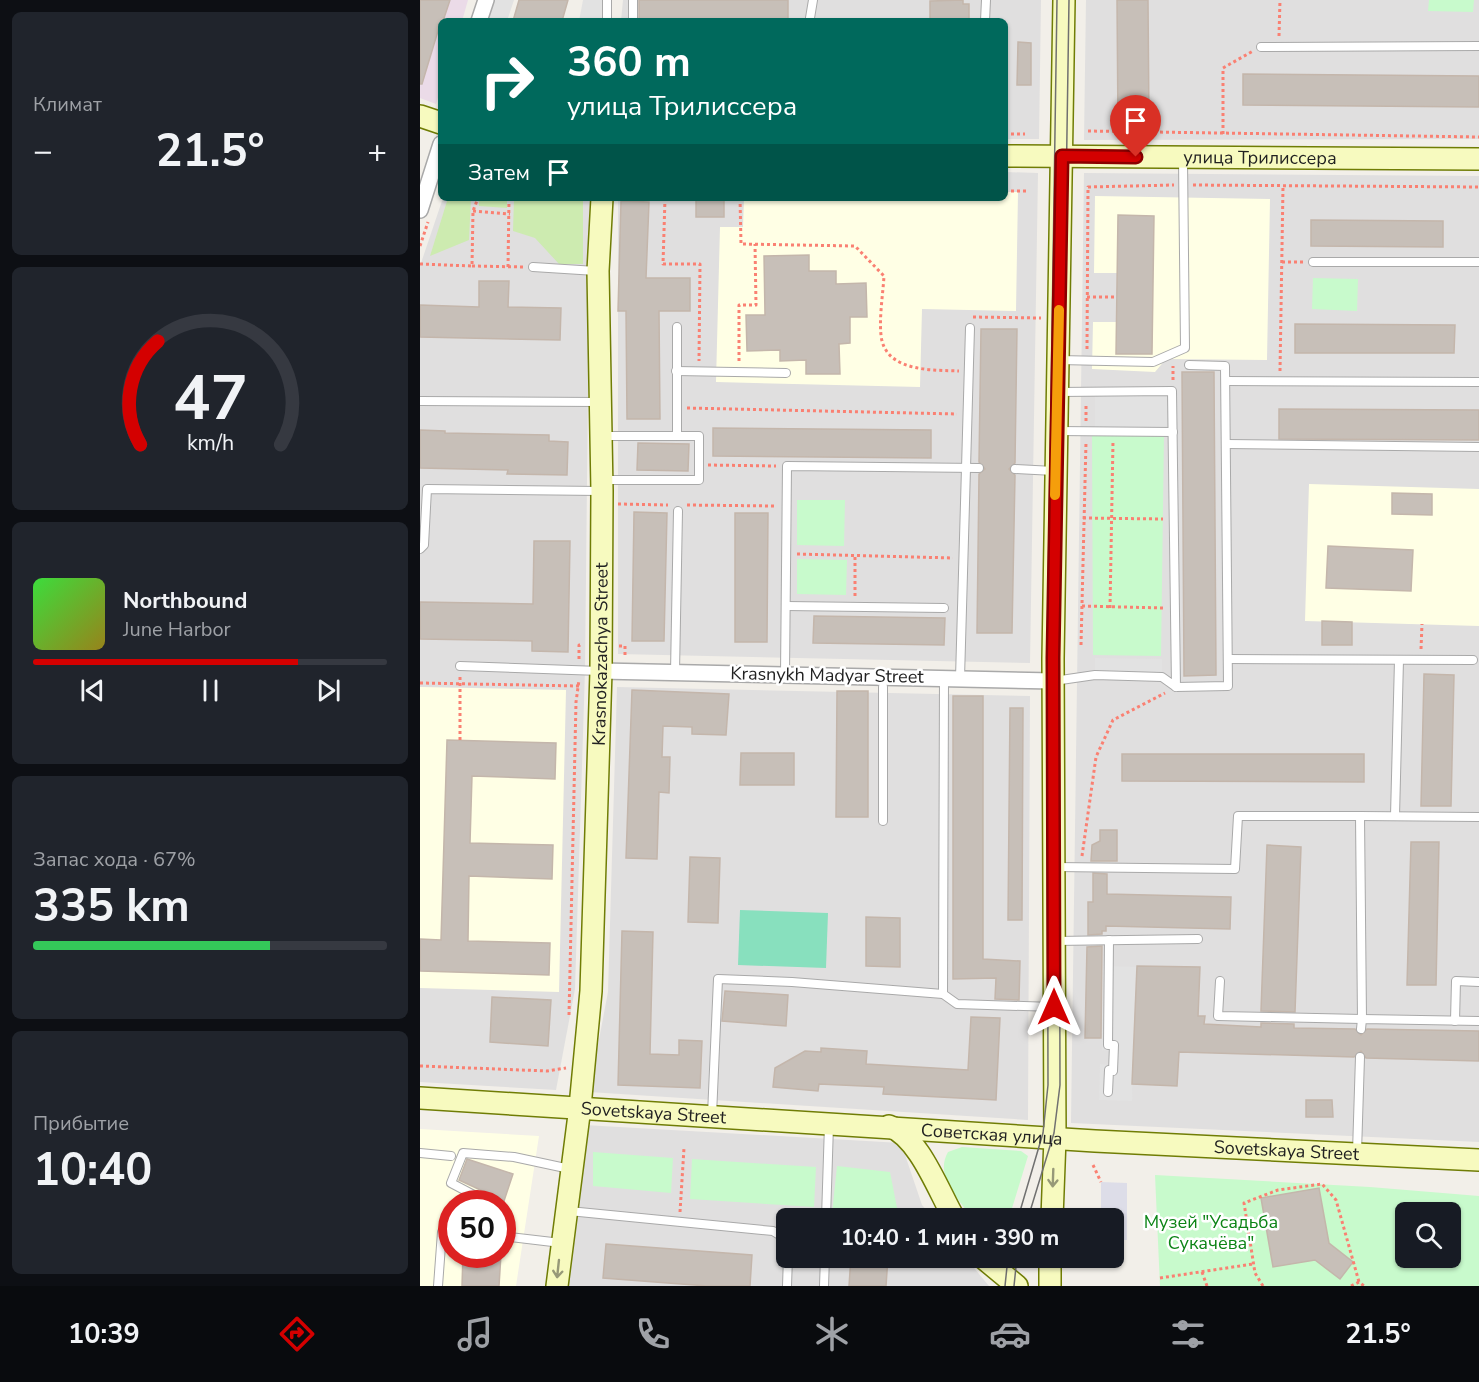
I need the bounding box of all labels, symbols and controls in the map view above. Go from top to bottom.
text: 360 m [567,34,691,91]
icon: right [468,42,546,120]
text: улица Трилиссера [567,88,797,125]
text: Климат [33,91,102,118]
pin [1110,95,1161,157]
icon: arrive [1119,104,1152,137]
text: 21.5° [155,121,265,182]
text: − [33,129,53,174]
text: + [367,129,387,174]
street label: улица Трилиссера [1183,145,1337,170]
icon: arrive [542,156,575,189]
text: Затем [468,158,530,188]
text: 47 [173,356,247,441]
text: km/h [186,429,234,459]
street label: Krasnokazachya Street [587,562,614,746]
text: Northbound [123,586,247,616]
text: June Harbor [123,616,231,643]
street label: Krasnykh Madyar Street [730,661,925,689]
icon: previous [76,674,109,707]
icon: pause [194,674,227,707]
icon: next [312,674,345,707]
text: Запас хода · 67% [33,846,196,873]
text: 335 km [33,876,190,937]
position arrow [1022,975,1086,1039]
street label: Sovetskaya Street [580,1096,728,1130]
text: Прибытие [33,1110,129,1137]
street label: Советская улица [920,1118,1063,1151]
street label: Sovetskaya Street [1213,1135,1360,1166]
text: 10:40 [33,1140,152,1201]
one-way arrow [1047,1168,1059,1188]
speed limit sign: 50 [438,1190,516,1268]
map controls [1395,1202,1461,1268]
button: search [1395,1202,1461,1268]
park label: Музей "Усадьба Сукачёва" [1144,1210,1278,1255]
text: 10:40 · 1 мин · 390 m [841,1223,1059,1253]
one-way arrow [552,1259,563,1279]
icon: directions [276,1313,318,1355]
icon: music [454,1313,496,1355]
icon: phone [632,1313,674,1355]
icon: climate [811,1313,853,1355]
icon: car [989,1313,1031,1355]
icon: filters [1167,1313,1209,1355]
text: 10:39 [68,1316,140,1353]
text: 21.5° [1345,1316,1411,1353]

